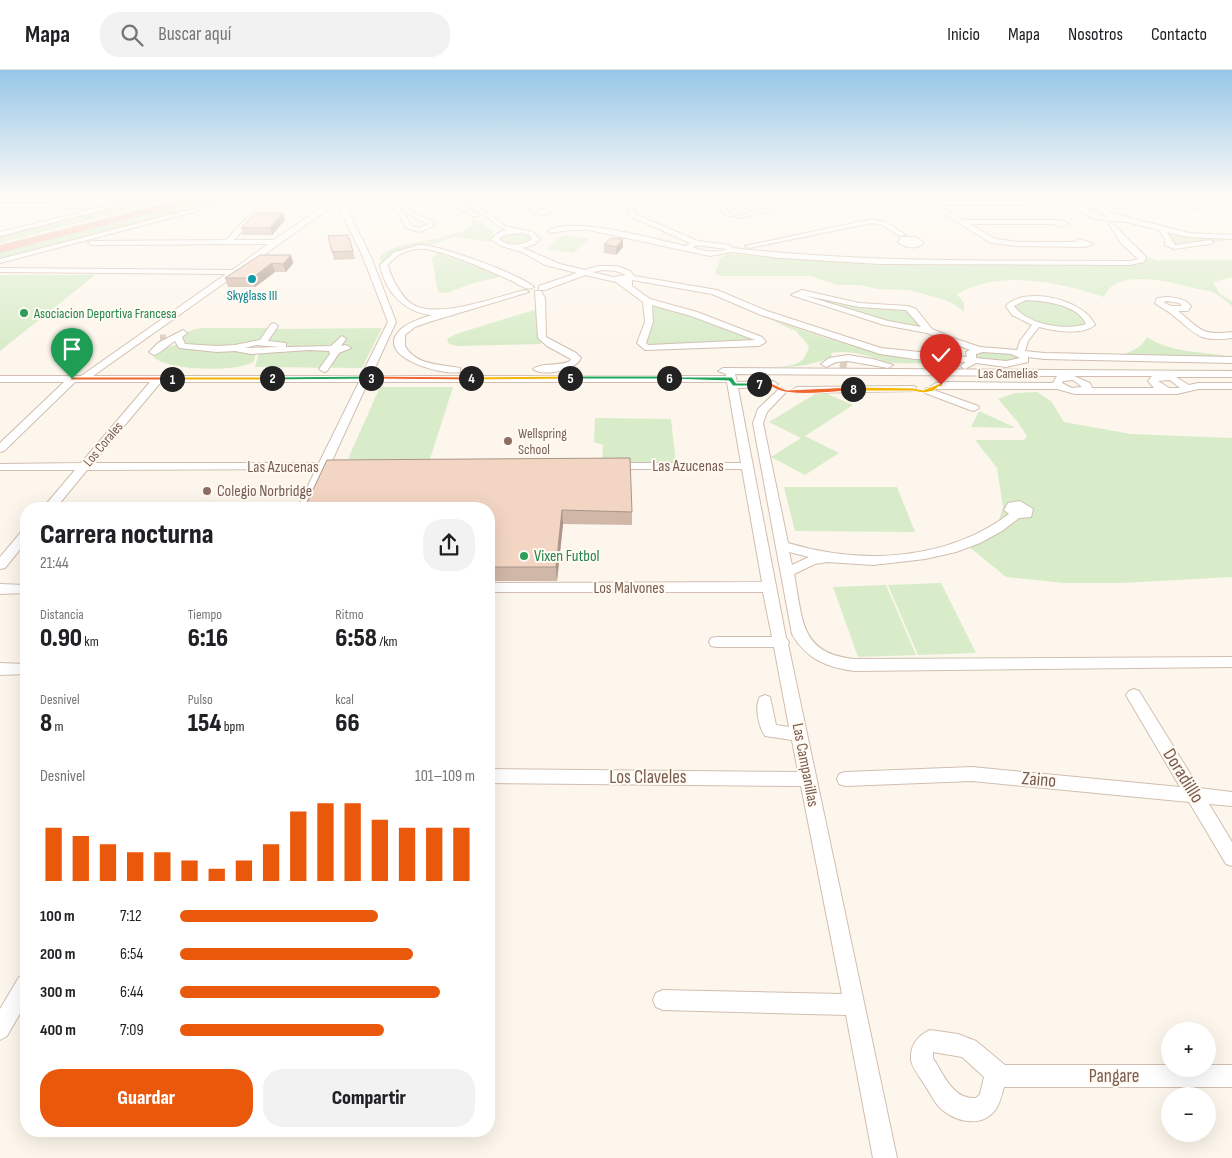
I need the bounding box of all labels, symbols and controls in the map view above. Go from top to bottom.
search box [100,12,450,57]
text: Mapa [25,20,70,49]
icon: search [118,21,146,49]
text: Buscar aquí [158,23,231,46]
text: Inicio [947,24,980,45]
text: Mapa [1008,24,1040,45]
text: Nosotros [1068,24,1123,45]
text: Contacto [1151,24,1207,45]
marker: Skyglass III [246,273,258,285]
place label: Skyglass III [227,287,277,304]
place label: Asociacion Deportiva Francesa [33,305,177,322]
marker: Asociacion Deportiva Francesa [18,307,30,319]
pin [51,328,93,379]
pin [920,334,962,385]
icon: arrive [58,335,86,363]
icon: check [927,341,955,369]
street label: Las Camelias [978,365,1038,382]
pin: 1 [160,366,184,392]
pin: 2 [260,366,284,390]
pin: 3 [358,366,384,390]
pin: 4 [458,366,484,390]
pin: 5 [558,366,582,390]
pin: 6 [656,366,682,390]
text: 2 [269,370,276,387]
text: 3 [368,370,375,387]
text: 4 [468,370,475,387]
text: 5 [567,370,574,387]
text: 6 [666,370,673,387]
text: 1 [170,371,175,388]
pin: 7 [746,372,772,396]
text: 7 [756,376,763,393]
pin: 8 [840,376,866,402]
text: 8 [850,381,857,398]
street label: Los Corales [79,418,127,470]
place label: Wellspring School [518,425,567,458]
marker: Wellspring School [502,435,514,447]
street label: Las Azucenas [652,457,724,476]
street label: Las Azucenas [247,458,319,477]
place label: Colegio Norbridge [217,482,312,501]
marker: Colegio Norbridge [201,485,213,497]
text: Carrera nocturna [40,518,213,551]
button: share [423,519,475,571]
place label: Vixen Futbol [534,547,600,566]
marker: Vixen Futbol [518,550,530,562]
text: 21:44 [40,554,69,573]
street label: Los Malvones [593,579,665,598]
text: Distancia [40,606,84,623]
text: Tiempo [188,606,222,623]
text: Ritmo [335,606,363,623]
text: 0.90 [40,623,82,654]
text: 6:16 [188,623,228,654]
text: 6:58 [335,623,377,654]
text: km [82,633,99,650]
text: /km [377,633,398,650]
text: Desnivel [40,691,80,708]
text: Pulso [188,691,213,708]
text: kcal [335,691,354,708]
text: 8 [40,708,52,739]
text: 154 [188,708,222,739]
text: 66 [335,708,360,739]
text: m [52,718,63,735]
text: bpm [222,718,244,735]
street label: Las Campanillas [788,722,822,809]
street label: Doradilllo [1157,745,1209,807]
street label: Los Claveles [609,766,687,789]
text: Desnivel [40,767,85,786]
text: 101–109 m [415,767,475,786]
street label: Zaino [1021,767,1057,793]
text: 100 m [40,907,75,926]
text: 7:12 [120,907,142,926]
text: 200 m [40,945,75,964]
text: 6:54 [120,945,143,964]
text: 300 m [40,983,76,1002]
text: 6:44 [120,983,143,1002]
text: 400 m [40,1021,76,1040]
text: 7:09 [120,1021,144,1040]
map controls [1161,1022,1216,1142]
button: + [1161,1022,1216,1077]
street label: Pangare [1089,1065,1139,1088]
button: Guardar [40,1069,253,1127]
button: Compartir [263,1069,475,1127]
button: − [1161,1087,1216,1142]

